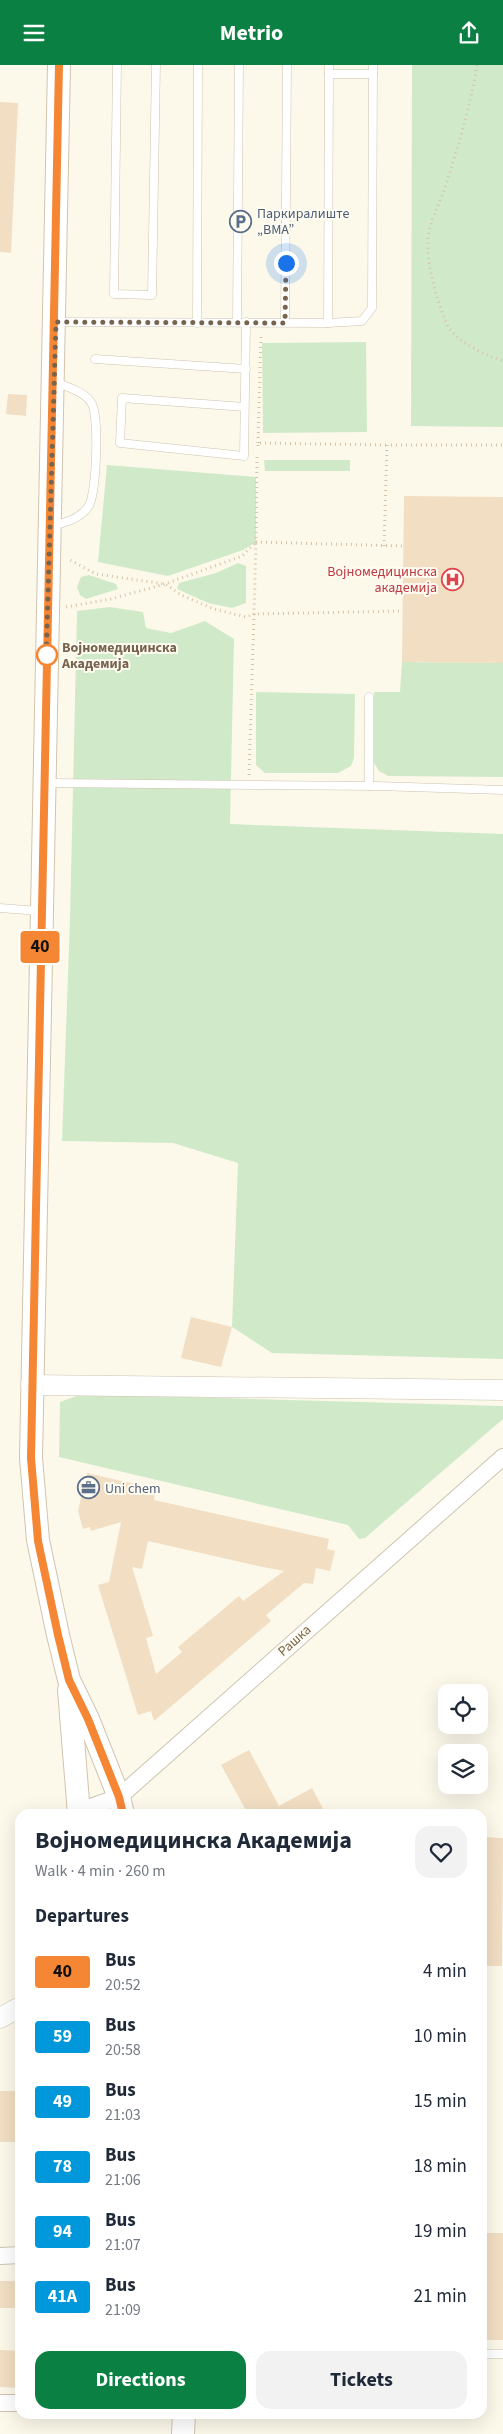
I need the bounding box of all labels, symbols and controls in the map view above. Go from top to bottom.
text: Metrio [220,17,283,49]
icon: menu [20,19,48,47]
icon: share [455,19,483,47]
place label: Паркиралиште „ВМА” [257,204,349,240]
parking icon: Паркиралиште „ВМА” [229,209,253,233]
your location [274,251,299,276]
place label: Војномедицинска академија [327,562,437,598]
hospital icon: Војномедицинска академија [441,567,465,591]
place label: Војномедицинска Академија [61,638,177,674]
marker: Војномедицинска Академија [36,644,58,666]
line badge: 40 [18,931,62,963]
text: 40 [30,934,50,959]
office icon: Uni chem [77,1476,101,1500]
place label: Uni chem [105,1479,160,1499]
street label: Рашка [274,1620,316,1661]
map controls [438,1684,488,1794]
button: locate [438,1684,488,1734]
button: layers [438,1744,488,1794]
text: Војномедицинска Академија [35,1823,352,1858]
button: heart [415,1826,467,1878]
text: Walk · 4 min · 260 m [35,1860,166,1882]
text: Departures [35,1903,129,1930]
text: Bus [105,1947,136,1974]
text: 4 min [423,1958,467,1985]
text: 40 [53,1959,72,1984]
text: 20:52 [105,1974,141,1996]
text: Bus [105,2012,136,2039]
text: 10 min [413,2023,467,2050]
text: 59 [53,2024,72,2049]
text: 20:58 [105,2039,141,2061]
text: Bus [105,2077,136,2104]
text: 15 min [413,2088,467,2115]
text: 49 [53,2089,72,2114]
text: 21:03 [105,2104,141,2126]
text: Bus [105,2142,136,2169]
text: 18 min [413,2153,467,2180]
text: 78 [53,2154,72,2179]
text: 21:06 [105,2169,141,2191]
text: Bus [105,2207,136,2234]
text: 19 min [413,2218,467,2245]
text: 94 [53,2219,72,2244]
text: 21:07 [105,2234,141,2256]
text: Bus [105,2272,136,2299]
text: 21 min [413,2283,467,2310]
text: 41A [48,2284,77,2309]
text: 21:09 [105,2299,141,2321]
button: Directions [35,2351,246,2409]
button: Tickets [256,2351,467,2409]

